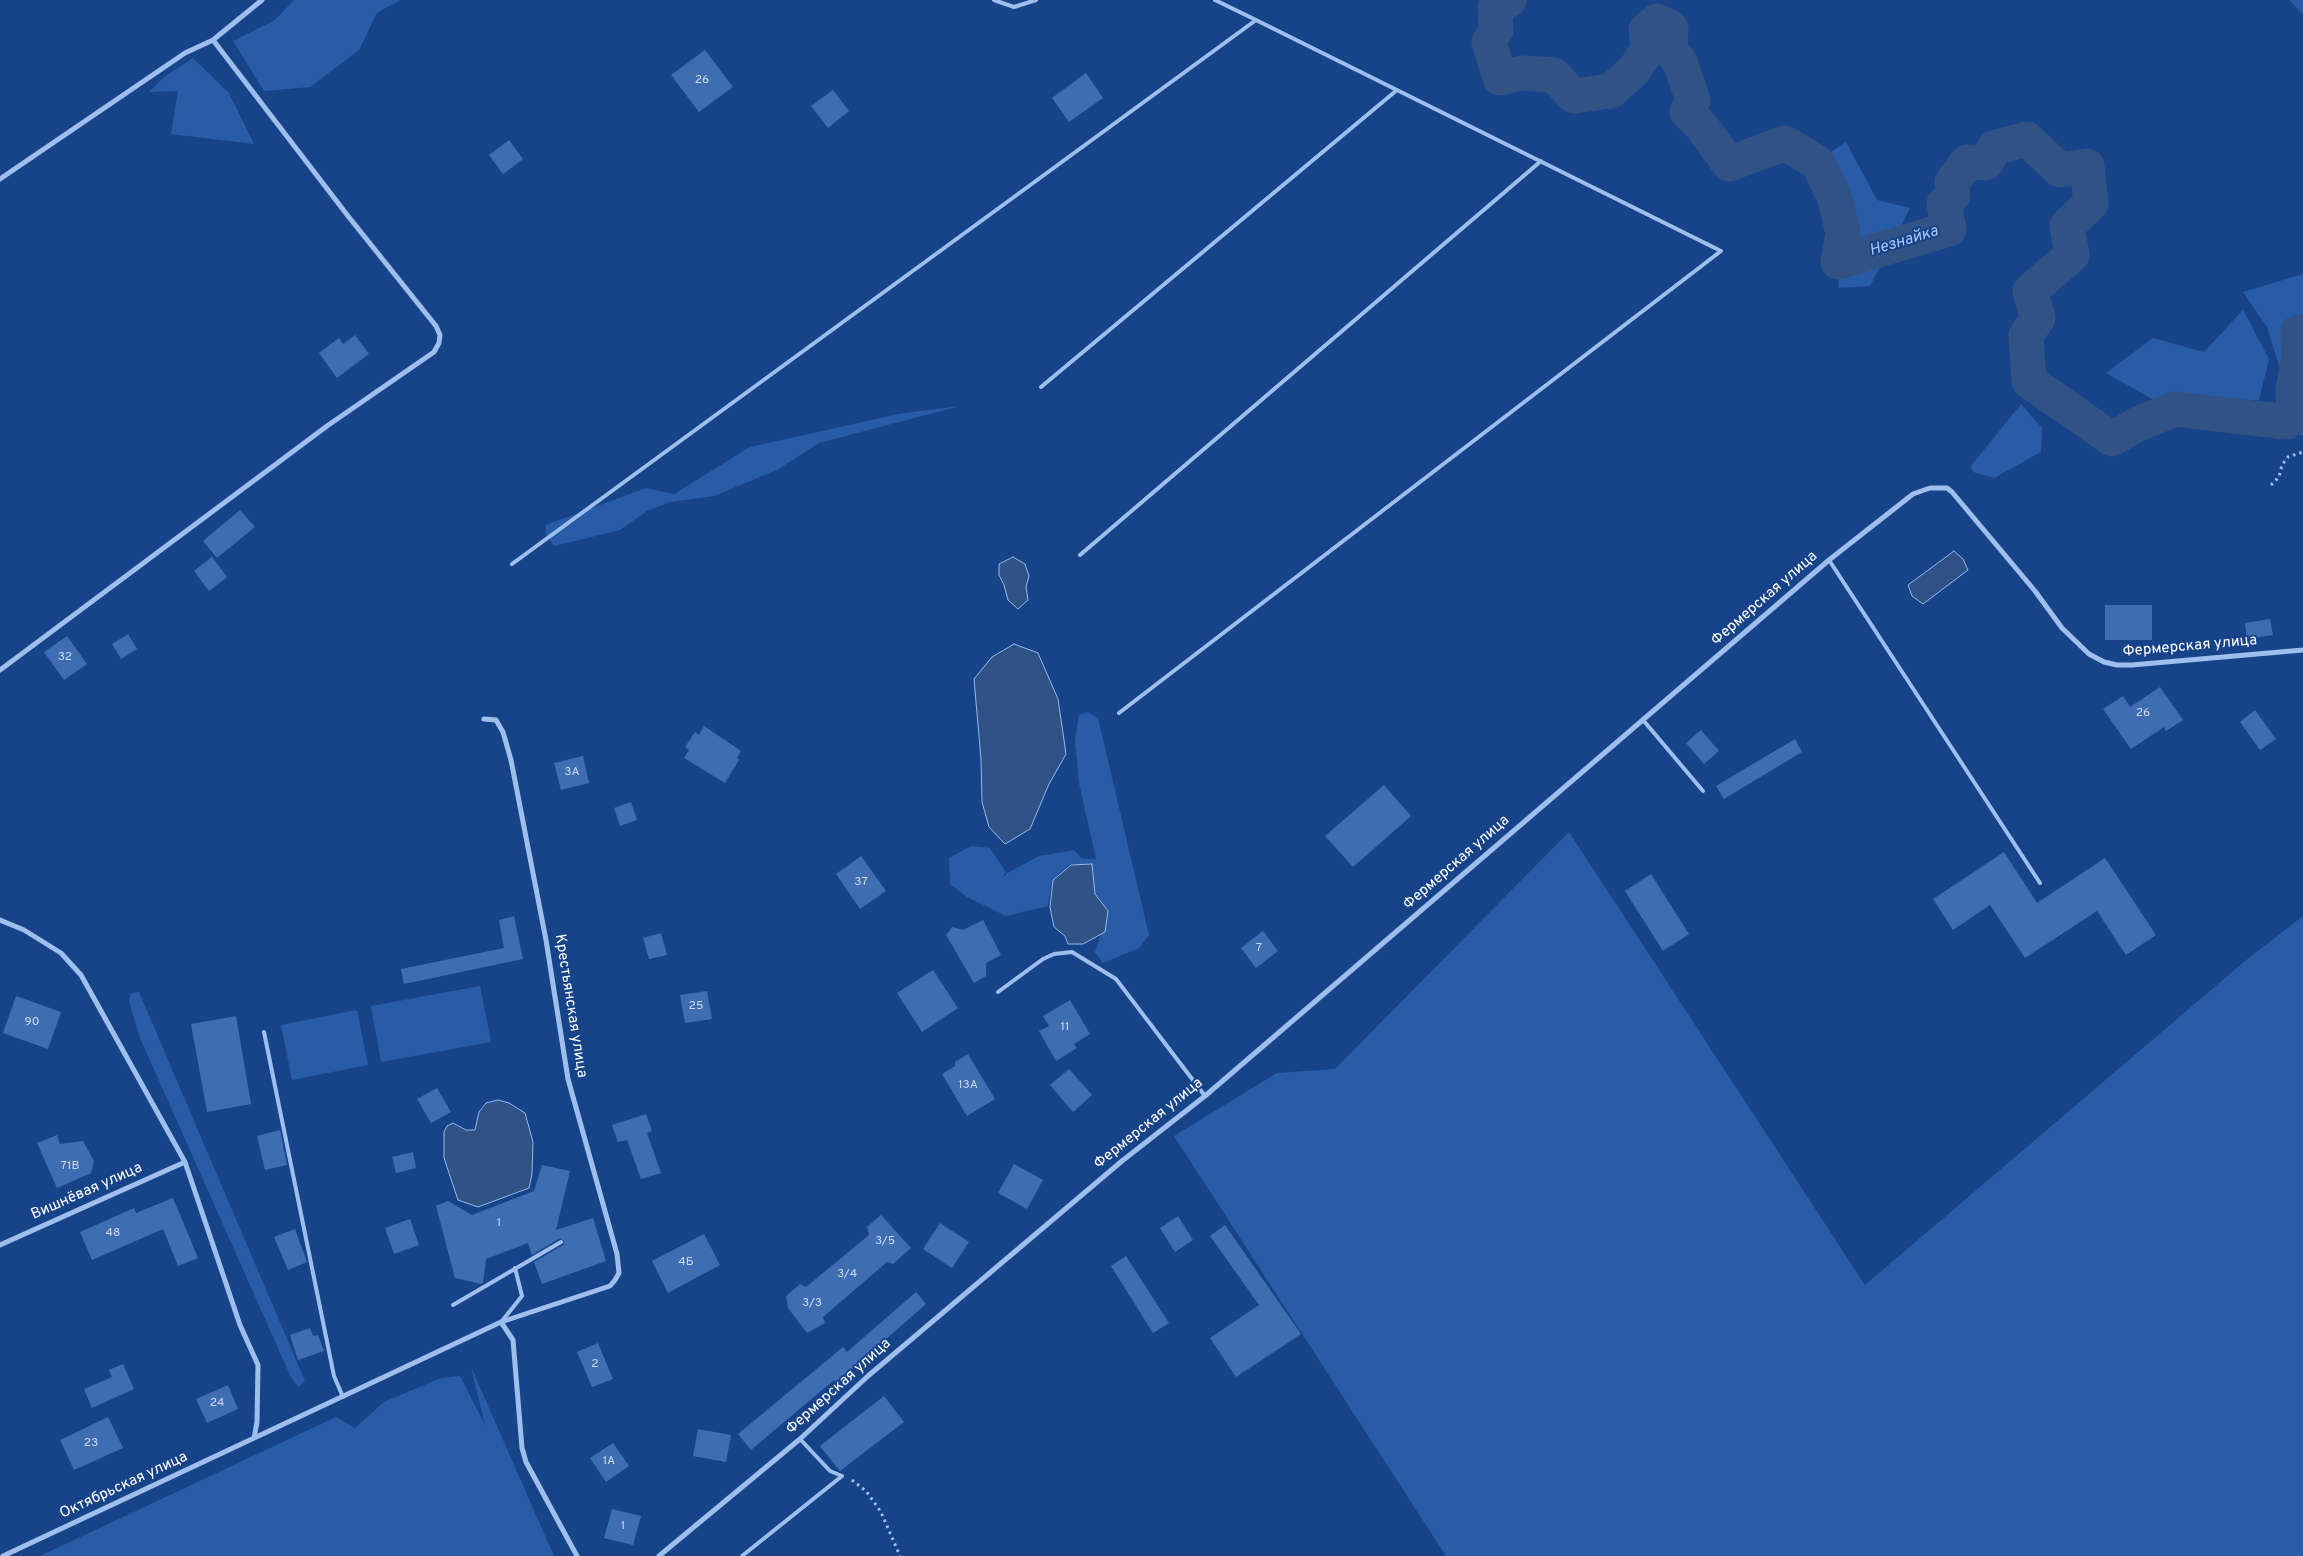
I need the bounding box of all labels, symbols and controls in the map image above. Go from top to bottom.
house number: 26 [695,74,709,88]
water label: Незнайка [1867,222,1941,262]
street label: Фермерская улица [1708,548,1822,650]
street label: Фермерская улица [2122,632,2258,662]
house number: 32 [58,651,72,665]
house number: 26 [2136,707,2150,721]
house number: 3А [564,766,580,780]
street label: Фермерская улица [1400,812,1514,914]
house number: 37 [854,876,868,890]
street label: Крестьянская улица [550,933,590,1079]
house number: 7 [1256,942,1262,956]
house number: 25 [689,1000,703,1014]
house number: 90 [25,1016,39,1030]
house number: 11 [1061,1021,1069,1035]
street label: Фермерская улица [1091,1075,1207,1173]
house number: 13А [958,1079,978,1093]
street label: Вишнёвая улица [29,1159,145,1225]
house number: 71В [61,1160,79,1174]
house number: 1 [497,1217,501,1231]
house number: 48 [106,1227,120,1241]
house number: 3/5 [875,1235,895,1249]
house number: 4Б [678,1256,694,1270]
house number: 3/4 [837,1268,857,1282]
house number: 3/3 [802,1297,822,1311]
street label: Фермерская улица [783,1335,895,1439]
house number: 2 [591,1358,599,1372]
house number: 24 [210,1397,224,1411]
house number: 23 [84,1437,98,1451]
street label: Октябрьская улица [57,1448,191,1524]
house number: 1А [603,1455,615,1469]
house number: 1 [621,1520,625,1534]

